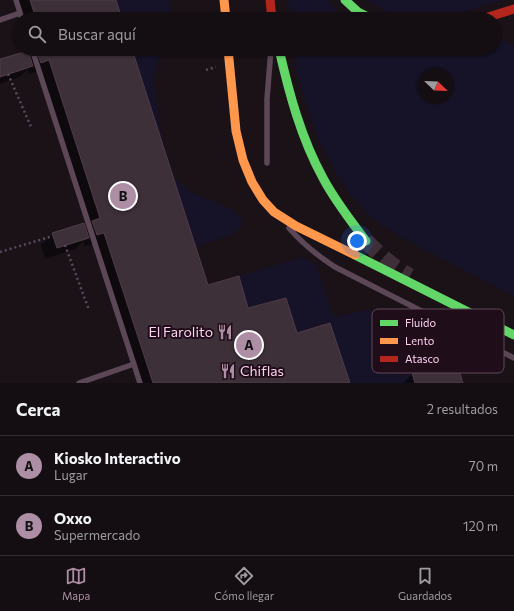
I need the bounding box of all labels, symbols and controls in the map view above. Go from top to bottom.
search box [12,12,502,56]
icon: search [26,23,48,45]
text: Buscar aquí [58,25,136,43]
north arrow [418,68,454,104]
pin: B [110,181,136,211]
your location [347,231,367,251]
legend [372,309,504,373]
text: Fluido [405,316,436,329]
place label: El Farolito [149,323,213,340]
restaurant icon: El Farolito [216,323,234,341]
pin: A [236,330,262,360]
text: Lento [405,334,435,347]
text: Atasco [405,352,440,365]
restaurant icon: Chiflas [219,362,237,380]
place label: Chiflas [240,362,284,379]
text: Cerca [16,399,61,420]
text: 2 resultados [427,401,498,417]
text: Kiosko Interactivo [54,449,181,467]
text: A [24,458,34,474]
text: 70 m [469,458,498,474]
text: Lugar [54,467,88,483]
text: Oxxo [54,509,92,527]
text: B [25,518,33,534]
text: 120 m [463,518,498,534]
text: Supermercado [54,527,140,543]
tab: Mapa [62,565,90,602]
tab: Cómo llegar [214,565,274,602]
tab: Guardados [398,565,452,602]

